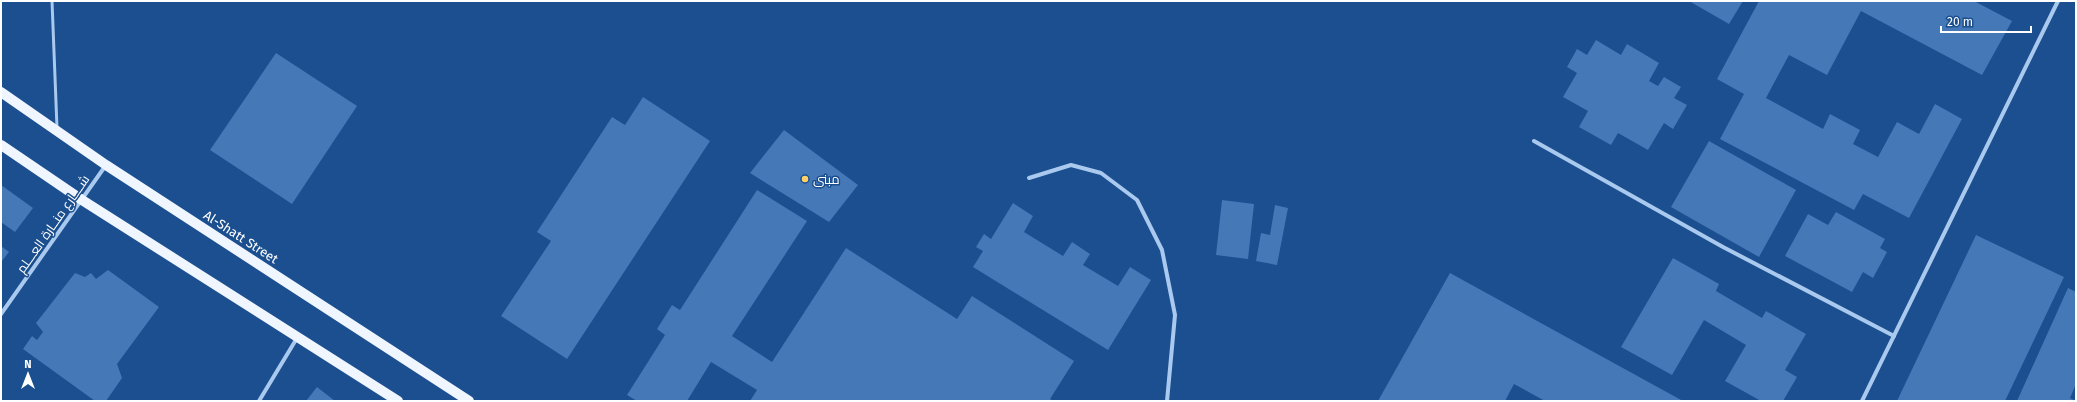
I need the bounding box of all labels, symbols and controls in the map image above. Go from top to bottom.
scale bar [1941,8,2031,34]
text: 20 m [1947,15,1973,29]
street label: شــــارع منــارة العـــلم [14,172,94,277]
place label: مبنى [813,172,840,187]
marker: مبنى [800,174,810,184]
street label: Al-Shatt Street [201,207,281,267]
north arrow [8,354,48,394]
text: N [24,358,32,371]

